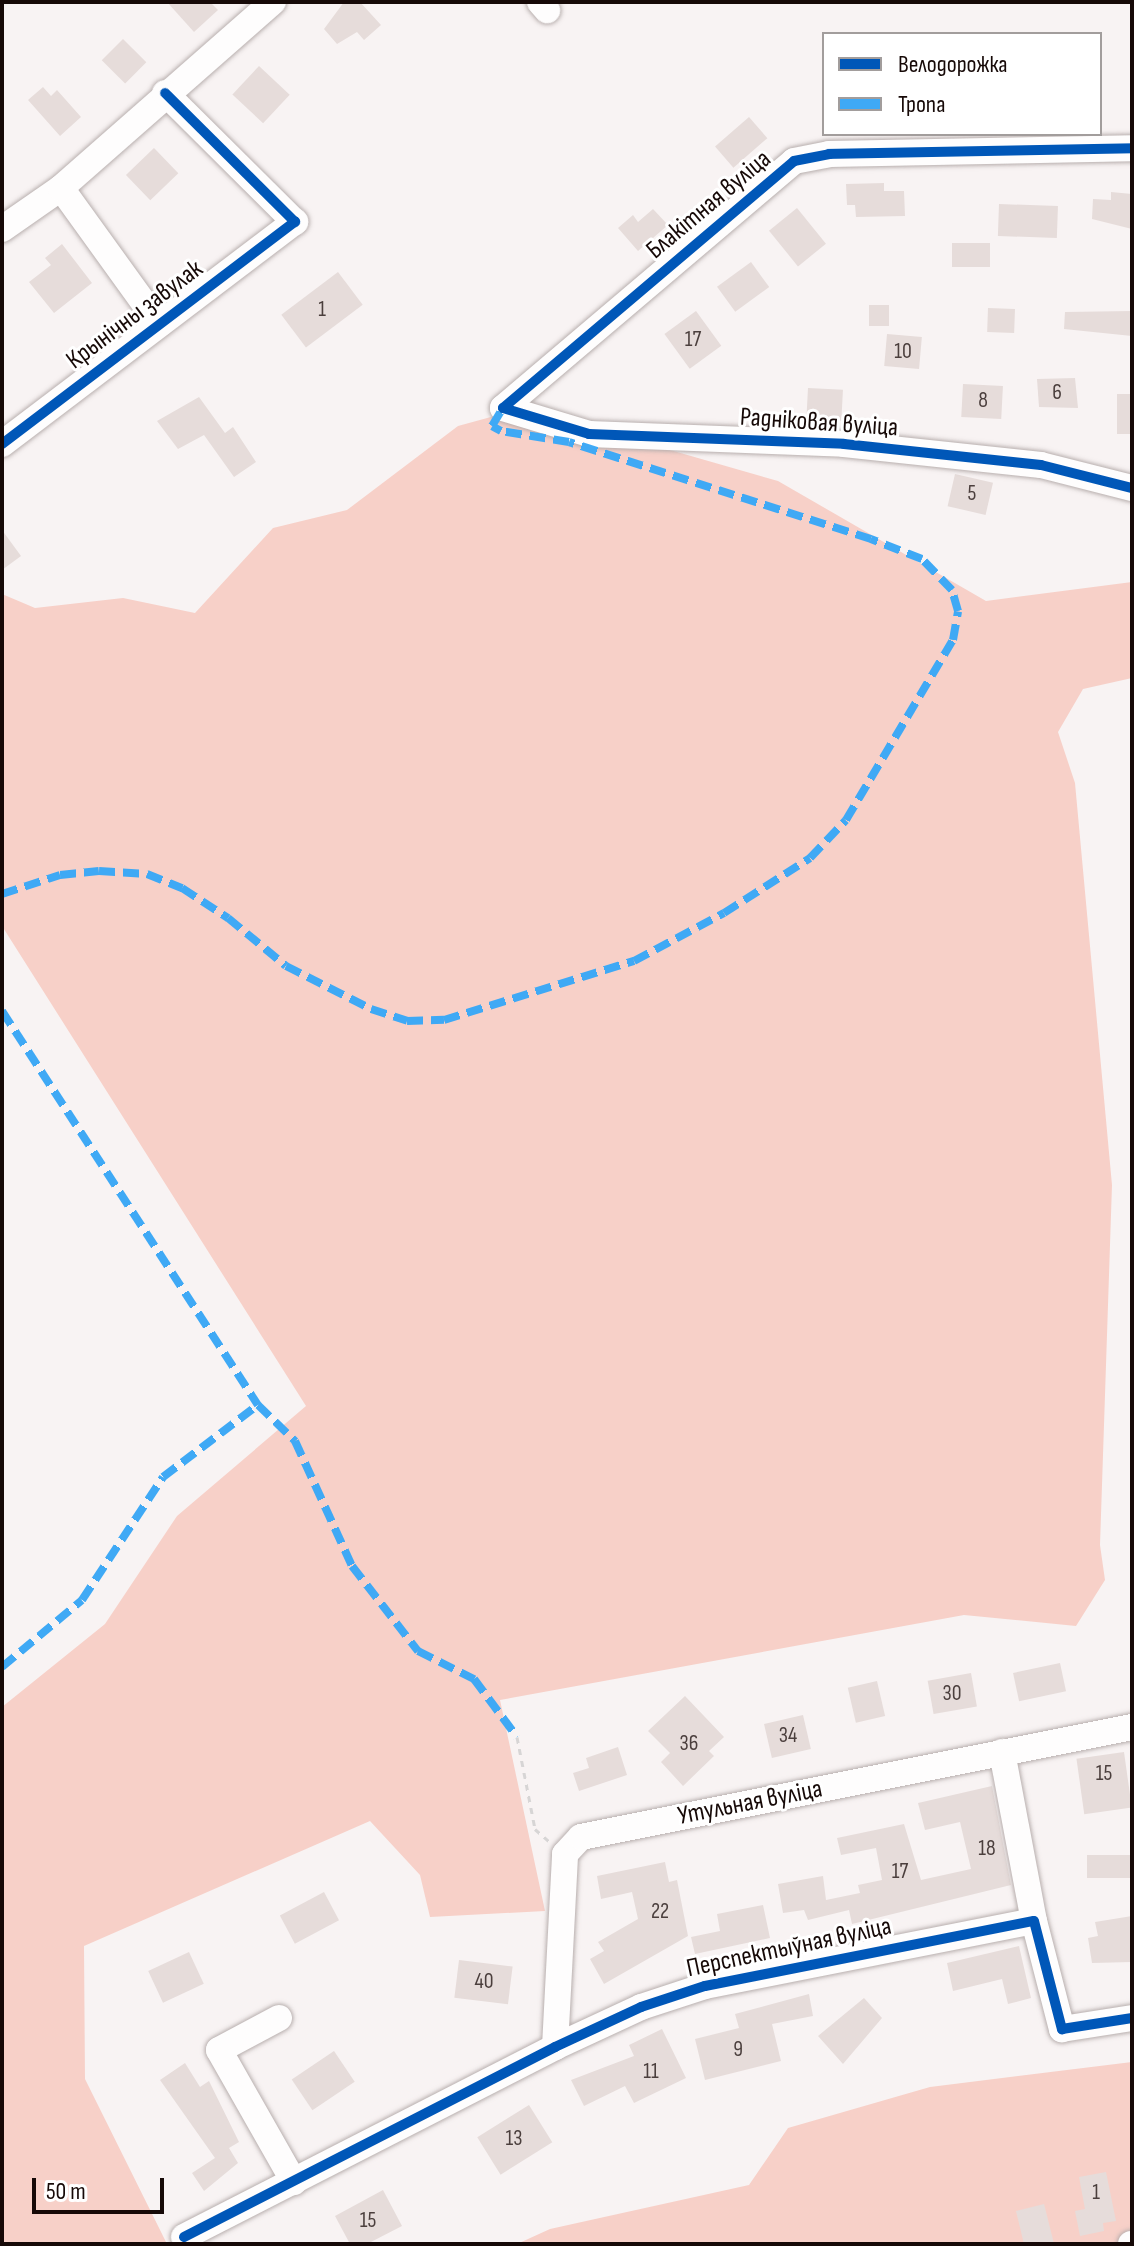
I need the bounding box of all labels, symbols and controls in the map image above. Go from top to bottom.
legend [822,32,1102,136]
text: Велодорожка [898,50,1008,79]
text: Тропа [898,90,945,119]
street label: Блакітная вуліца [640,144,778,266]
street label: Крынічны завулак [61,254,209,376]
house number: 1 [318,297,326,323]
house number: 17 [685,327,701,353]
house number: 10 [894,339,912,365]
house number: 6 [1052,380,1062,406]
house number: 8 [978,388,988,414]
street label: Радніковая вуліца [739,402,899,444]
house number: 5 [968,481,976,507]
house number: 30 [942,1681,962,1707]
house number: 34 [779,1723,797,1749]
house number: 36 [680,1731,698,1757]
house number: 15 [1096,1761,1112,1787]
street label: Утульная вуліца [675,1774,825,1832]
house number: 18 [978,1836,996,1862]
house number: 17 [892,1859,908,1885]
house number: 22 [651,1899,669,1925]
street label: Перспектыўная вуліца [684,1911,894,1985]
house number: 40 [474,1969,494,1995]
house number: 9 [733,2037,743,2063]
house number: 11 [643,2059,659,2085]
house number: 13 [506,2126,522,2152]
scale bar [36,2162,168,2212]
text: 50 m [46,2177,86,2206]
house number: 1 [1092,2180,1100,2206]
house number: 15 [360,2208,376,2234]

